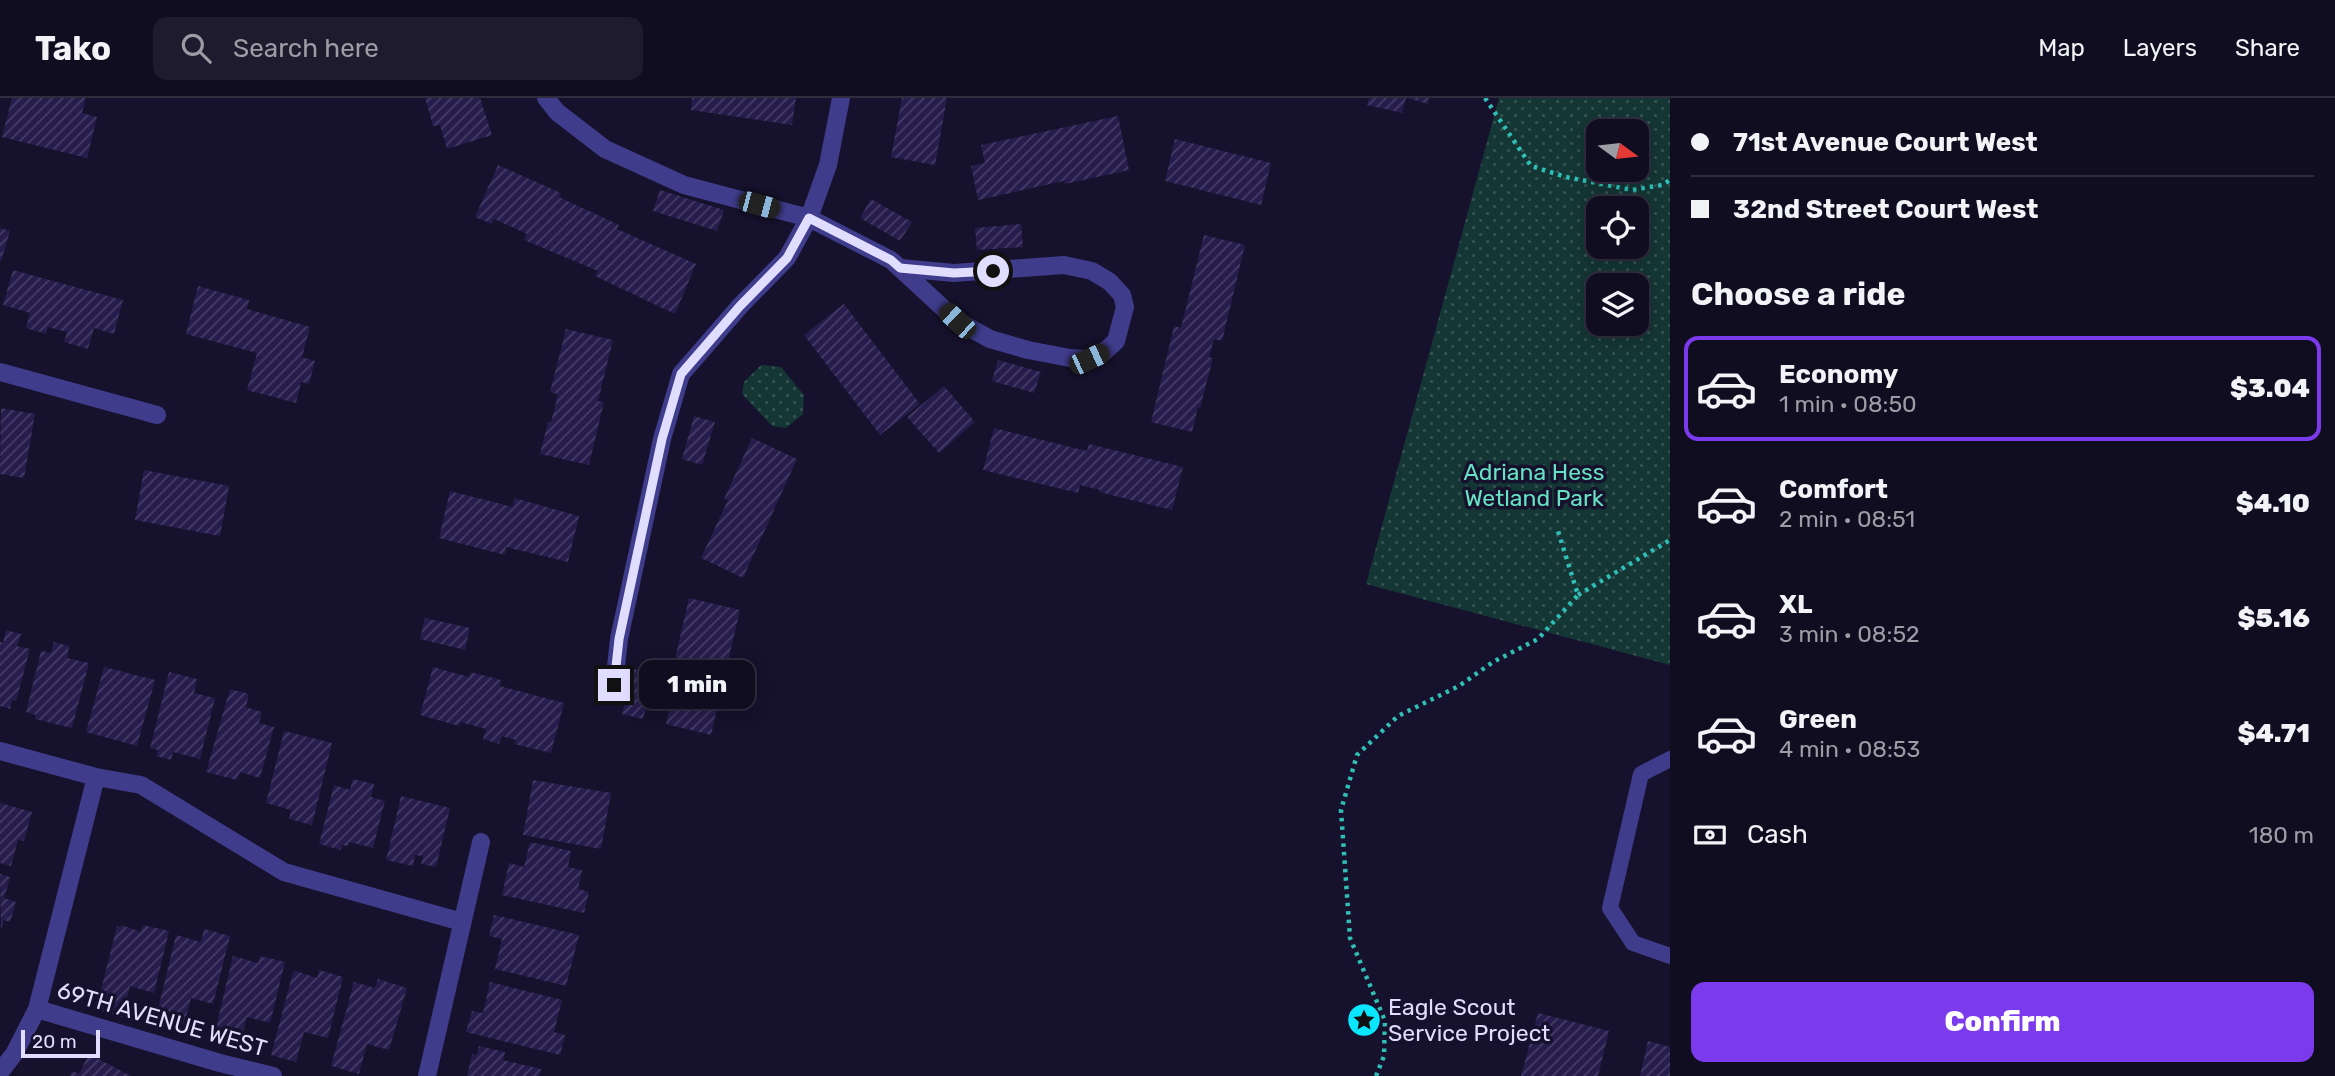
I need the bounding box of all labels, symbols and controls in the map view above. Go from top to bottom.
search box [153,17,643,80]
text: Tako [35,29,111,68]
icon: search [177,29,215,67]
text: Search here [233,33,379,64]
text: Map [2038,34,2085,62]
text: Layers [2123,34,2197,62]
text: Share [2235,34,2300,62]
north arrow [1586,119,1648,182]
map controls [1586,119,1649,336]
text: 71st Avenue Court West [1733,127,2038,158]
car [736,189,783,221]
text: 32nd Street Court West [1733,194,2038,225]
button: locate [1586,196,1649,259]
route start [977,255,1009,287]
button: layers [1586,273,1649,336]
text: Choose a ride [1691,275,1905,313]
car [935,299,980,343]
car [1066,341,1113,377]
icon: car [1695,357,1758,420]
text: Economy [1779,359,1898,390]
text: $3.04 [2230,373,2310,404]
text: 1 min · 08:50 [1779,390,1917,418]
park label: Adriana Hess Wetland Park [1464,458,1605,512]
icon: car [1695,472,1758,535]
text: Comfort [1779,474,1888,505]
text: $4.10 [2236,488,2310,519]
text: 2 min · 08:51 [1779,505,1915,533]
icon: car [1695,587,1758,650]
text: XL [1779,589,1812,620]
text: $5.16 [2238,603,2310,634]
text: 3 min · 08:52 [1779,620,1920,648]
callout: 1 min [638,660,754,710]
route end [598,669,630,701]
text: 1 min [667,670,727,698]
icon: car [1695,702,1758,765]
text: Green [1779,704,1857,735]
text: $4.71 [2238,718,2310,749]
text: 4 min · 08:53 [1779,735,1920,763]
icon: cash [1691,816,1729,854]
text: Cash [1747,819,1808,850]
text: 180 m [2249,821,2314,849]
street label: 69TH AVENUE WEST [54,976,270,1062]
button: Confirm [1691,982,2314,1062]
place label: Eagle Scout Service Project [1388,993,1550,1047]
place icon: Eagle Scout Service Project [1345,1001,1383,1039]
scale bar [21,1027,100,1059]
text: 20 m [32,1030,77,1053]

